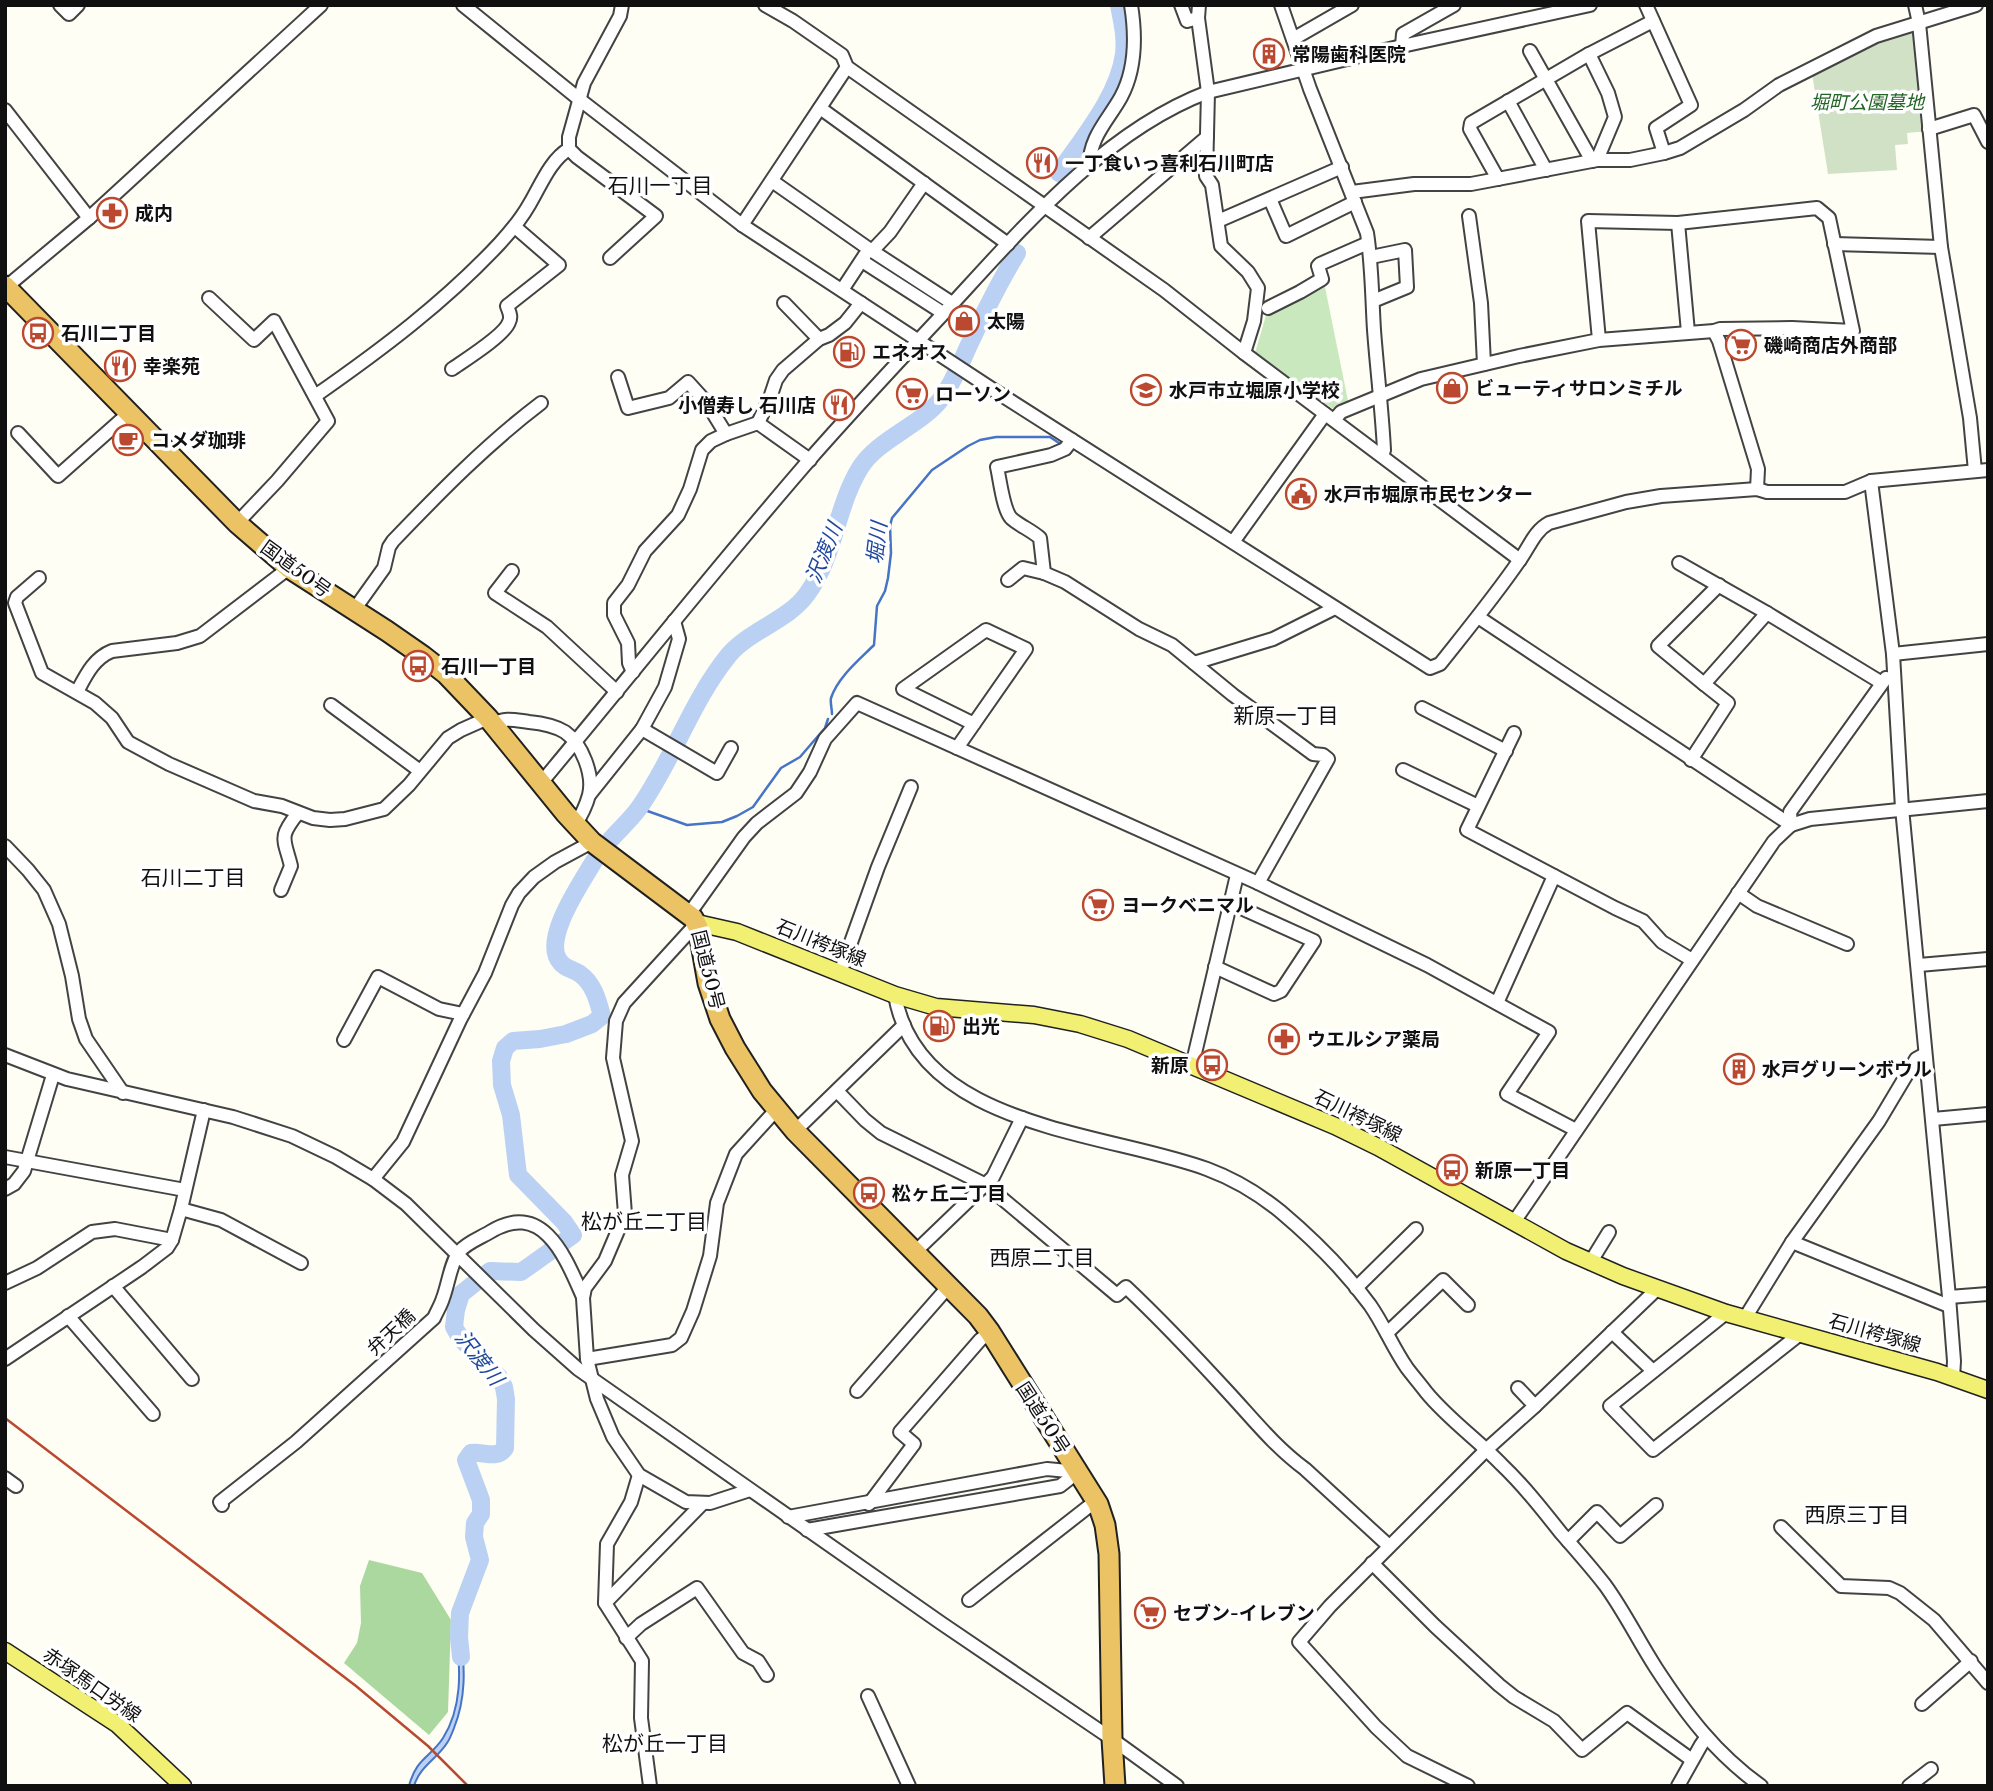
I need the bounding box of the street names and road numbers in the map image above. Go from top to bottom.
street label: 国道50号 [256,536,336,602]
street label: 石川袴塚線 [773,915,869,971]
street label: 国道50号 [687,928,729,1012]
street label: 石川袴塚線 [1310,1085,1406,1147]
street label: 弁天橋 [362,1304,420,1360]
street label: 石川袴塚線 [1826,1309,1924,1357]
street label: 国道50号 [1011,1378,1075,1458]
street label: 赤塚馬口労線 [39,1643,145,1727]

